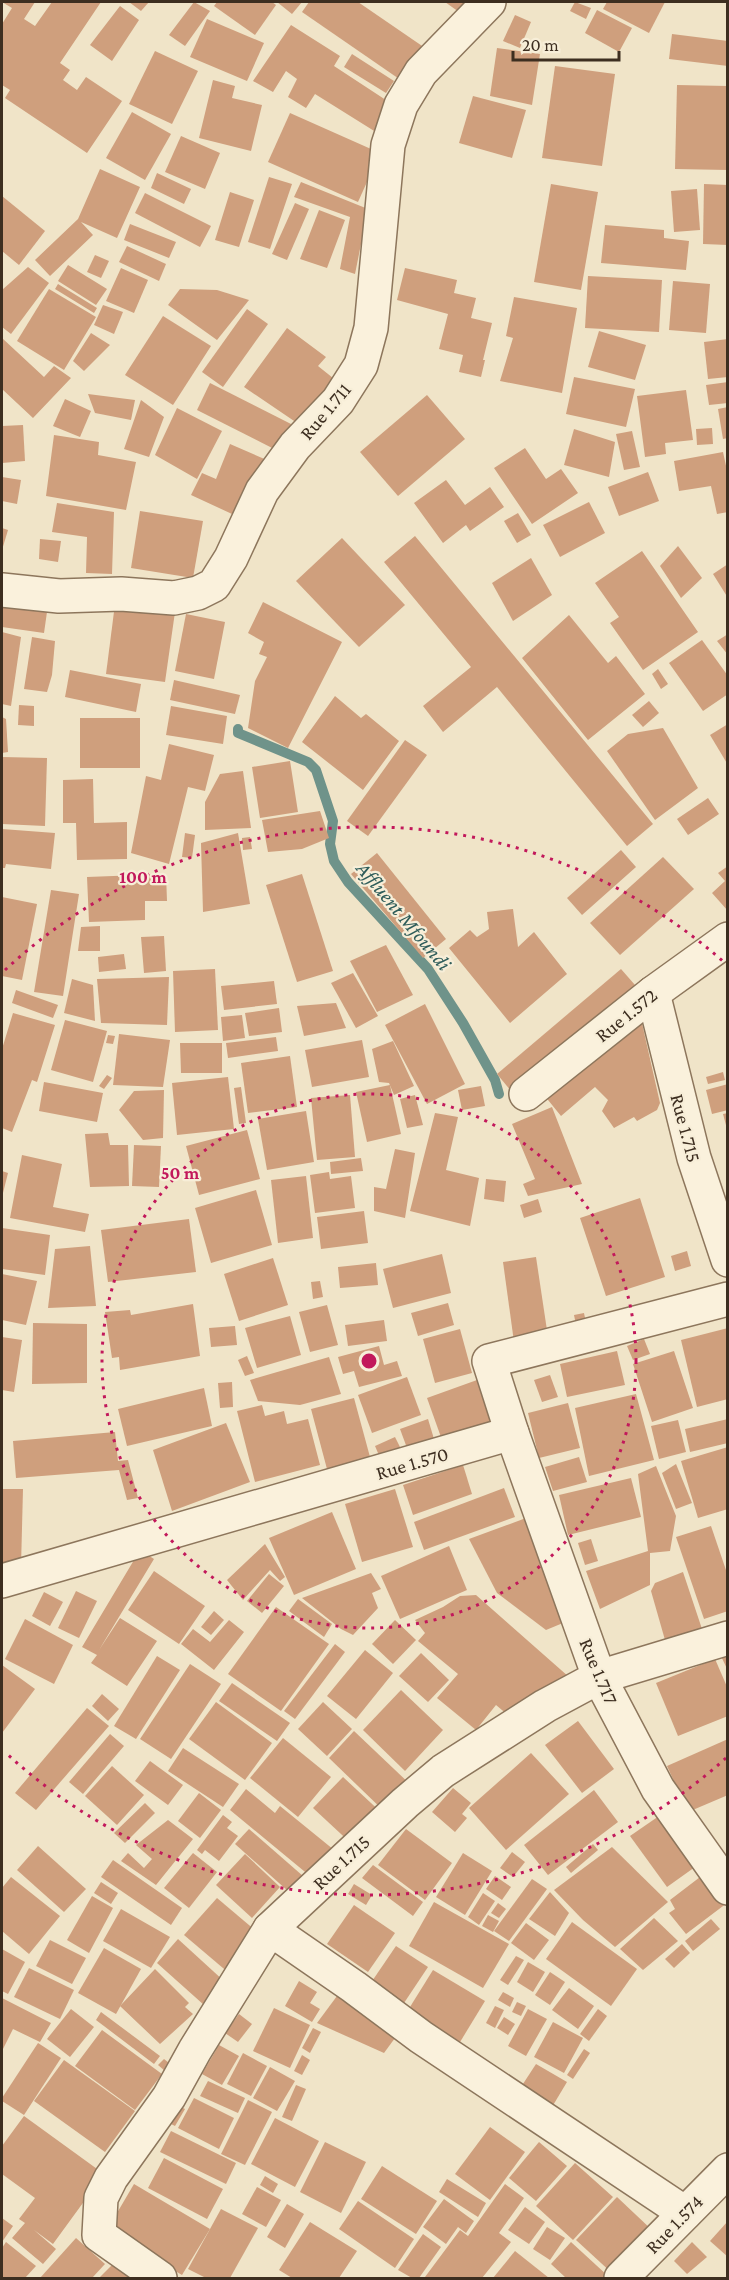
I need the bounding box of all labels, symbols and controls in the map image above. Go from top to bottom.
scale bar [513,24,620,62]
text: 20 m [522,35,559,55]
street label: Rue 1.711 [295,378,355,444]
water label: Affluent Mfoundi [351,856,457,976]
text: 100 m [119,867,167,887]
street label: Rue 1.572 [591,984,661,1046]
street label: Rue 1.715 [666,1091,706,1165]
text: 50 m [161,1163,200,1183]
centre of rings [359,1351,379,1371]
street label: Rue 1.570 [373,1442,451,1484]
street label: Rue 1.717 [575,1635,623,1707]
street label: Rue 1.715 [308,1830,374,1894]
street label: Rue 1.574 [641,2190,707,2258]

